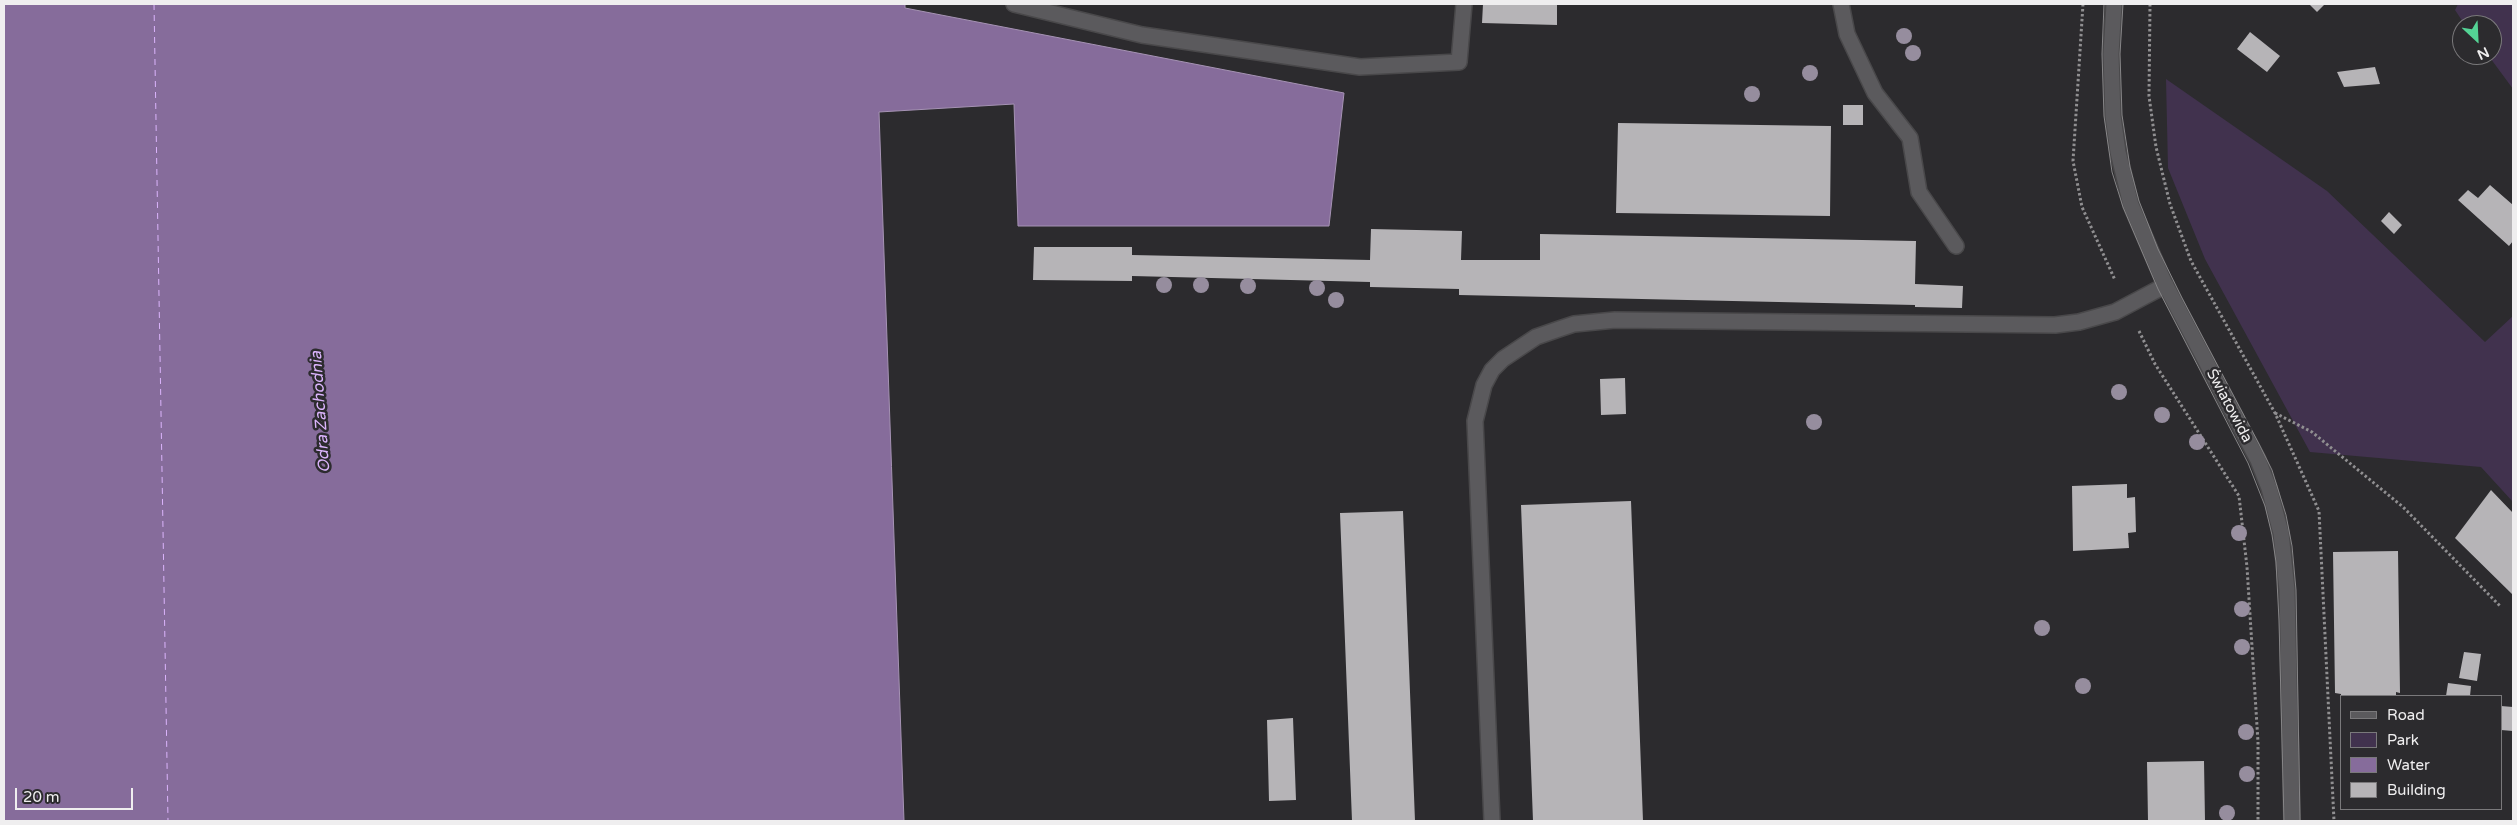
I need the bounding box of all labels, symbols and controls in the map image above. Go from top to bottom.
north arrow [2452,15,2502,65]
text: N [2474,43,2492,63]
water label: Odra Zachodnia [307,350,335,474]
street label: Światowida [2202,366,2256,446]
legend [2340,695,2502,810]
text: Road [2387,706,2425,724]
text: Park [2387,731,2419,749]
text: Water [2387,756,2430,774]
scale bar [18,778,135,810]
text: Building [2387,781,2446,799]
text: 20 m [23,788,60,806]

